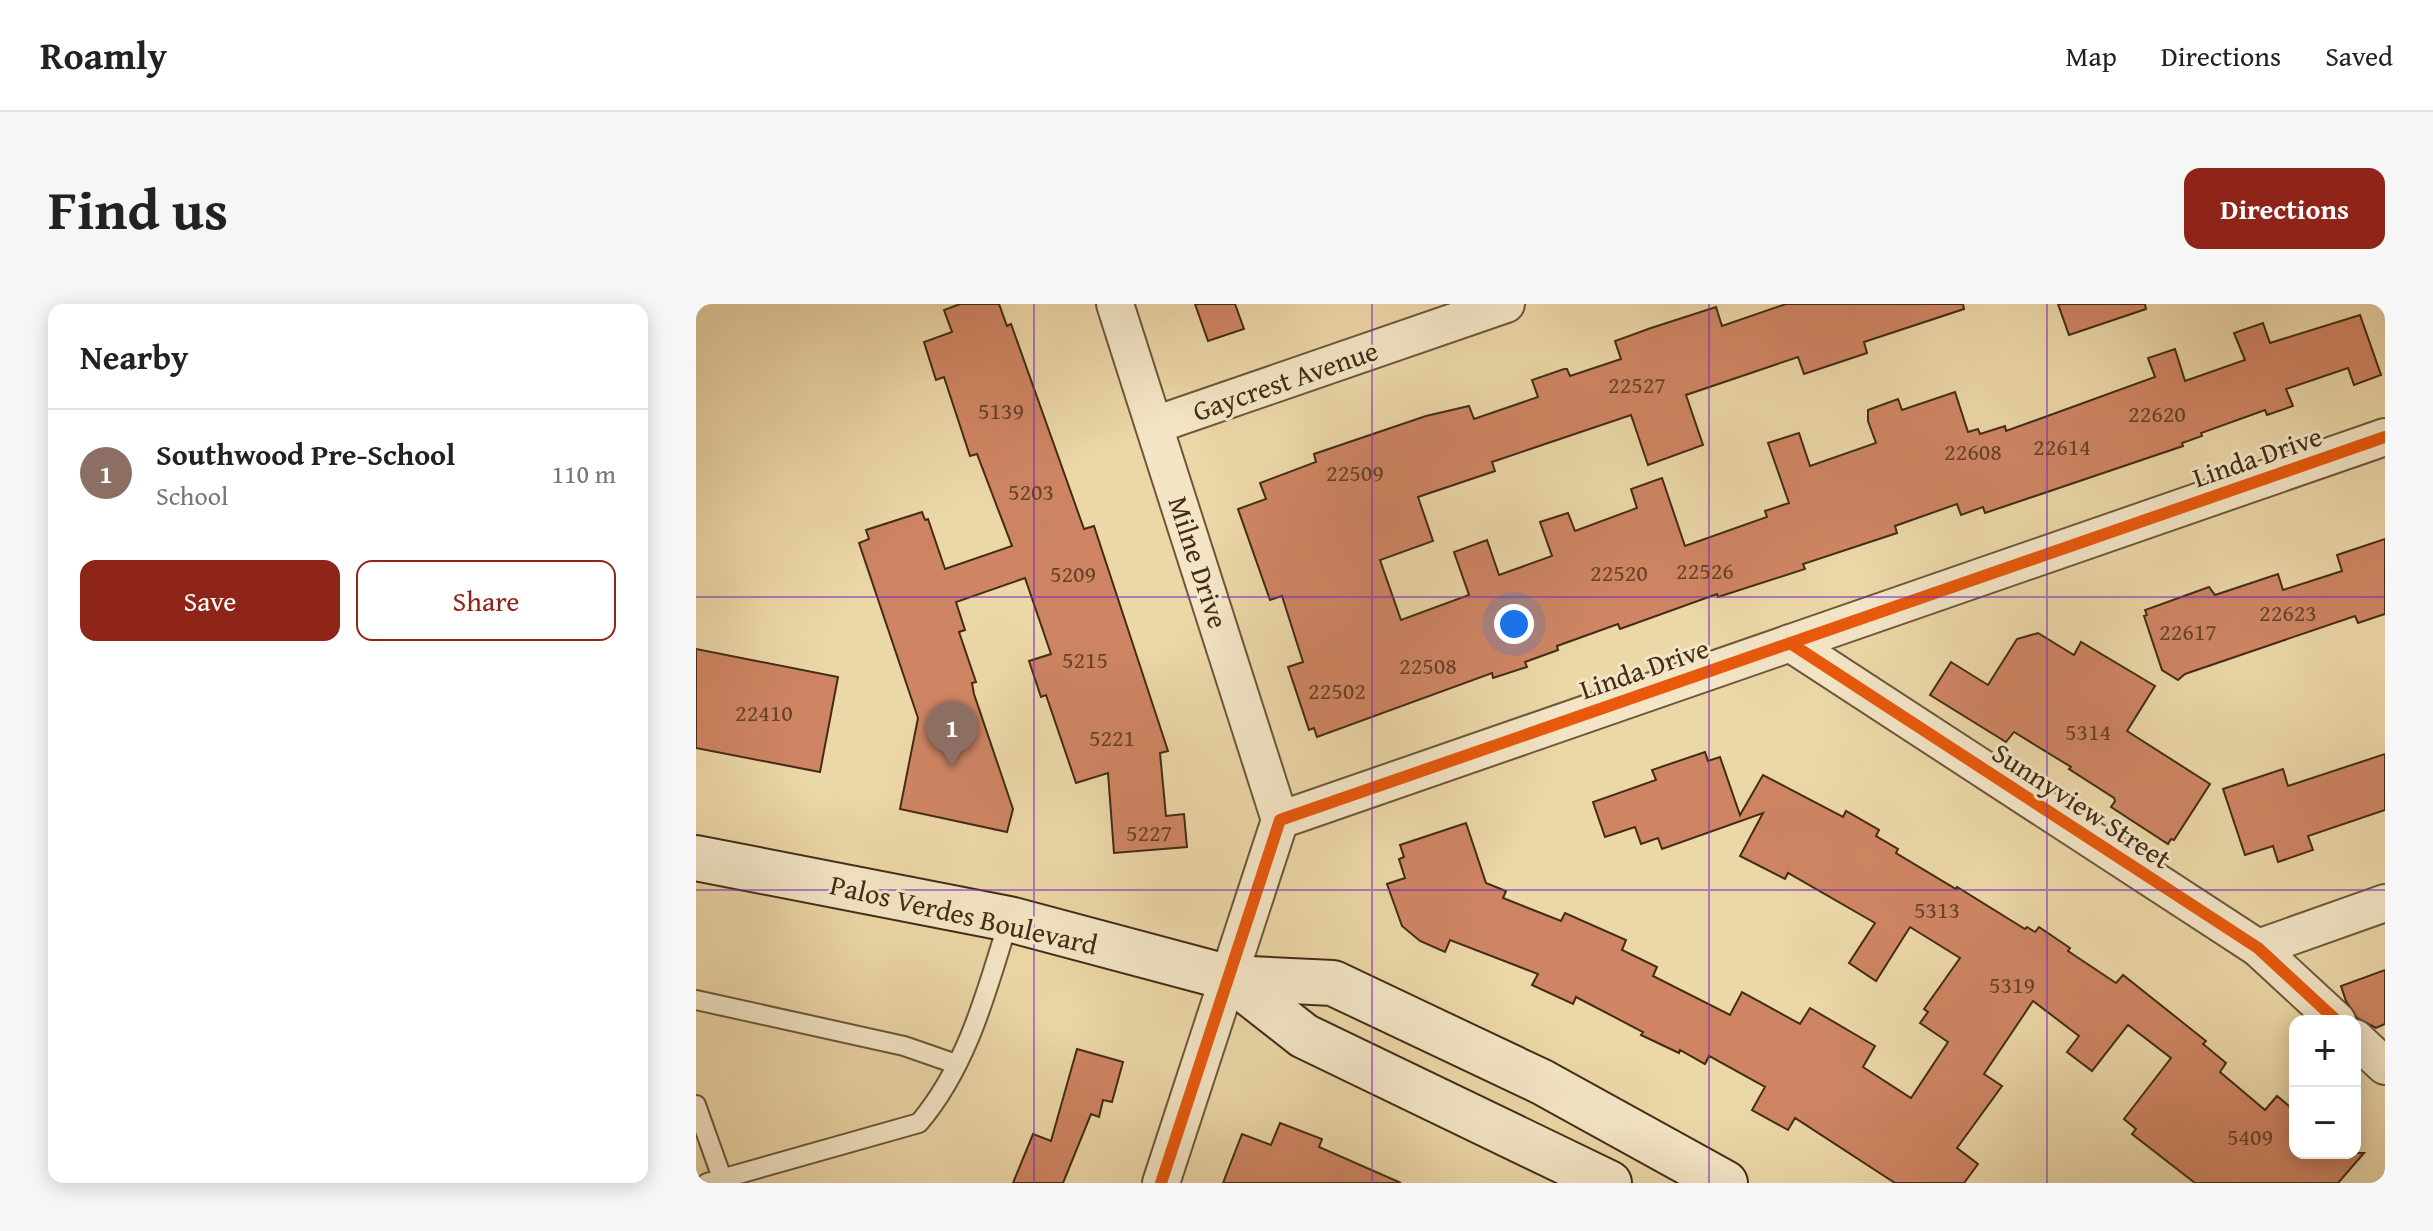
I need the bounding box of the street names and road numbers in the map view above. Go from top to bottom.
street label: Gaycrest Avenue [1187,329,1383,431]
street label: Linda Drive [2187,415,2327,497]
street label: Milne Drive [1158,491,1240,633]
street label: Linda Drive [1574,627,1714,709]
street label: Sunnyview Street [1984,732,2180,878]
street label: Palos Verdes Boulevard [826,863,1102,965]

